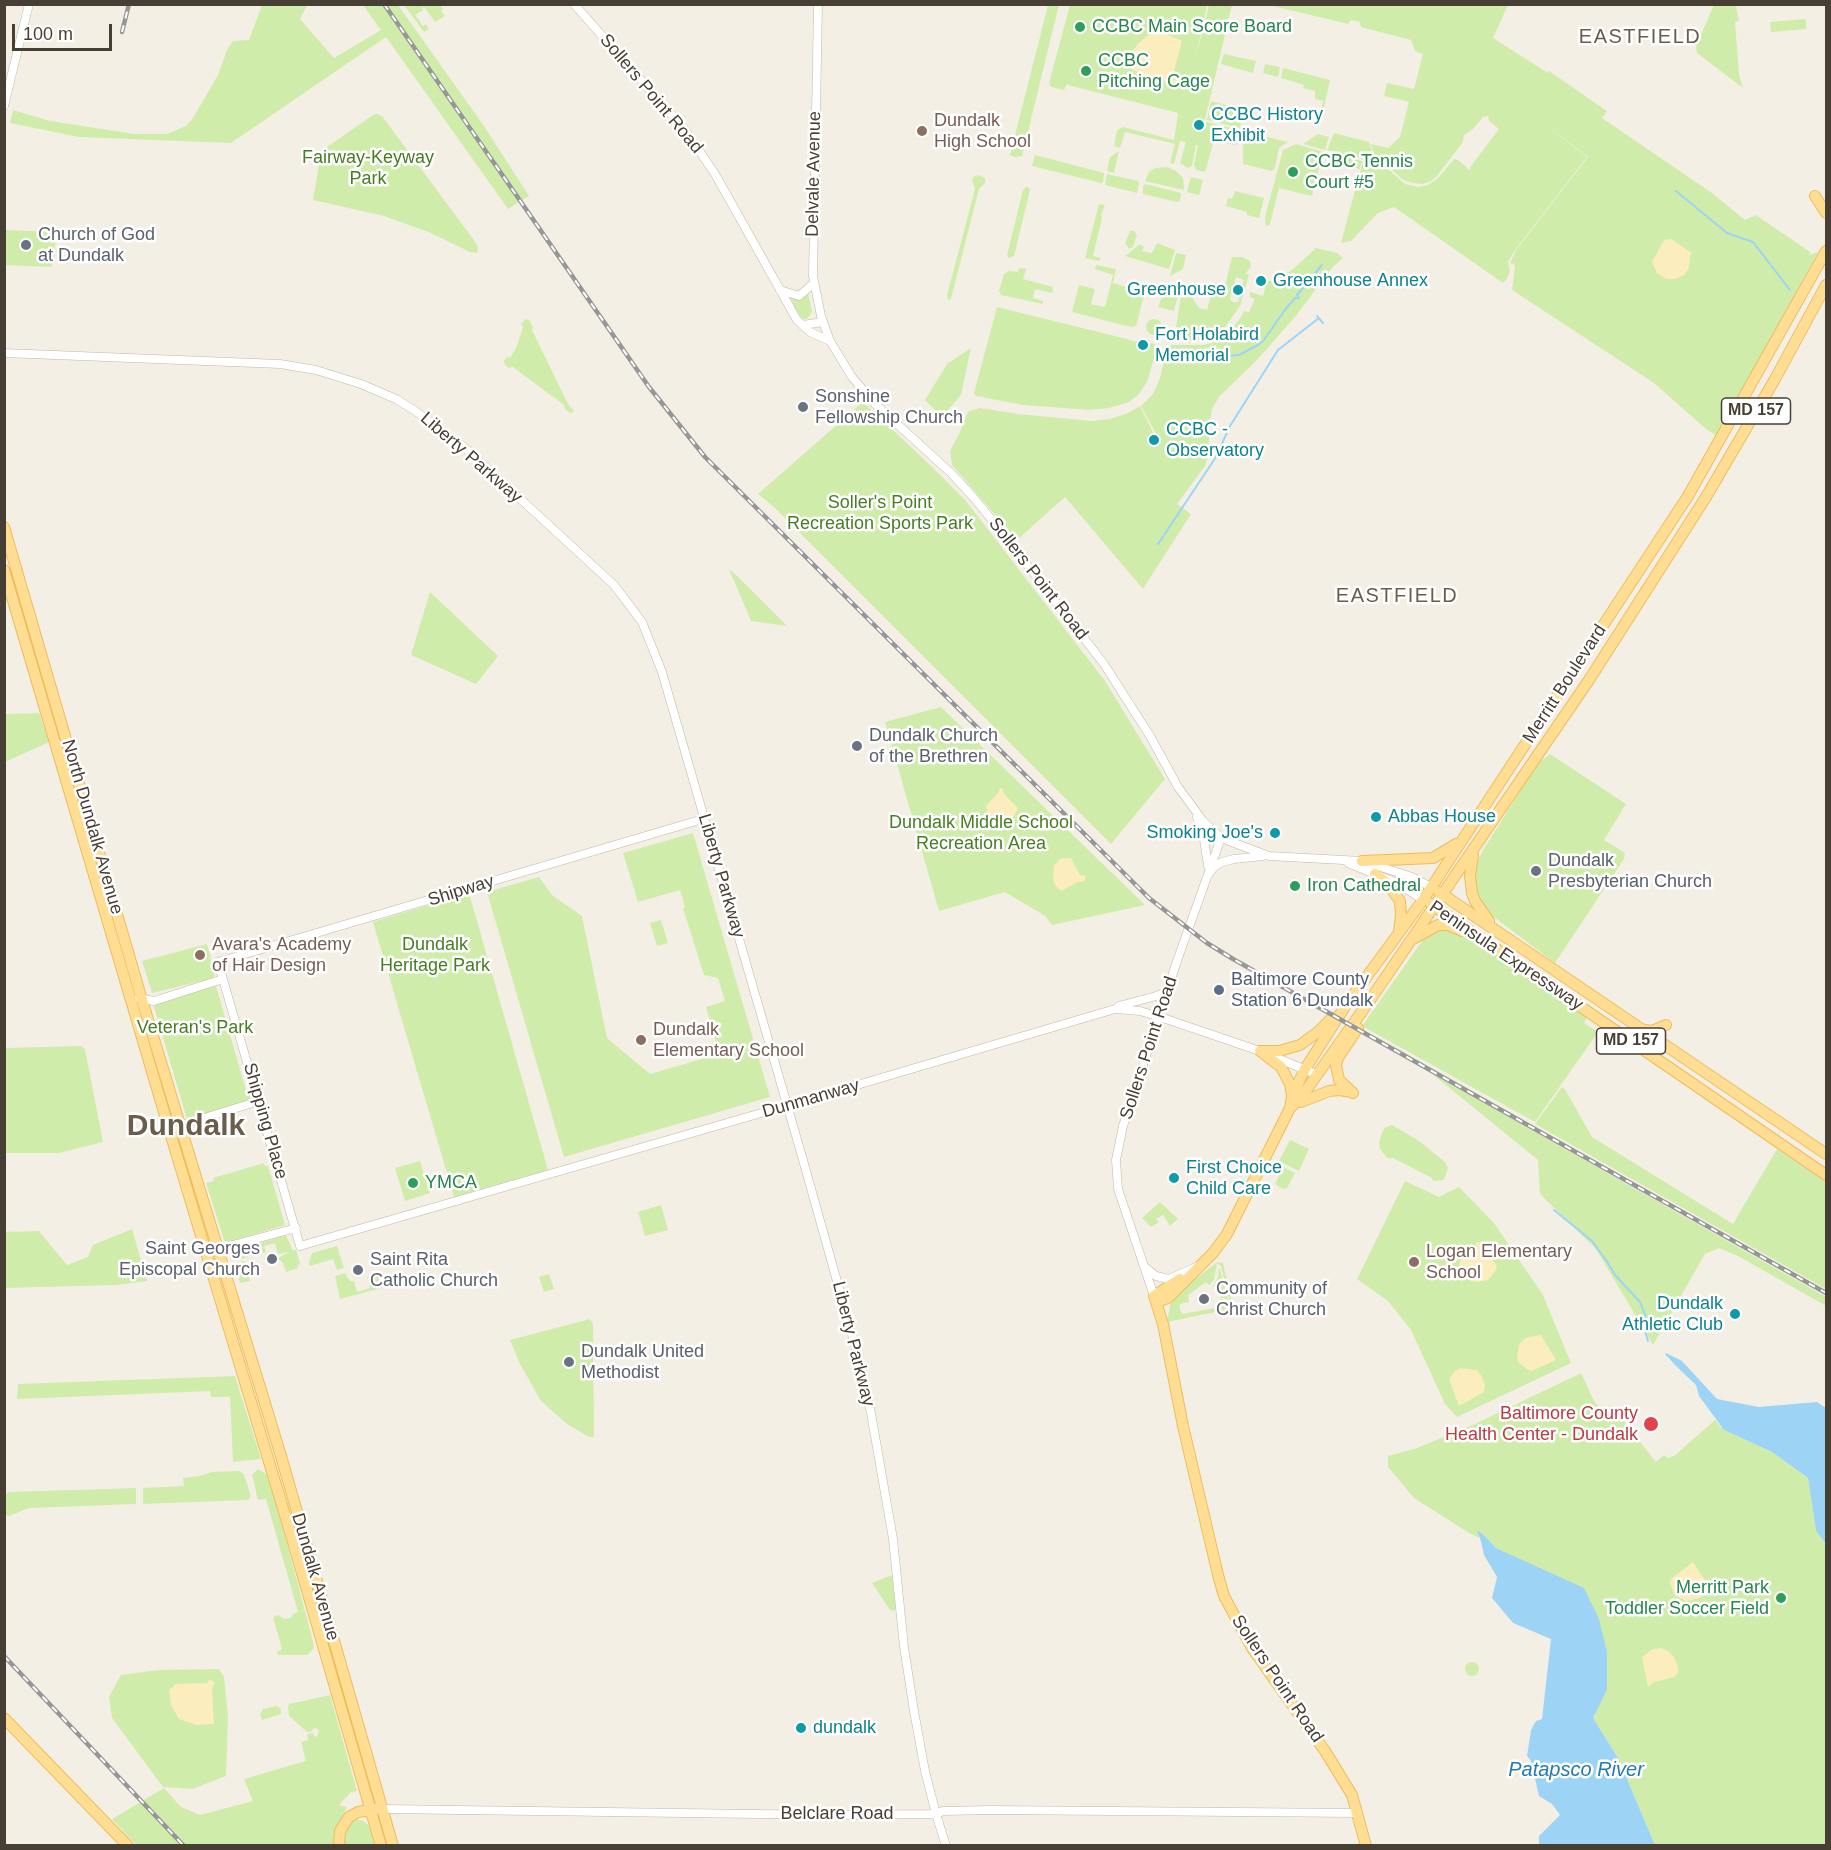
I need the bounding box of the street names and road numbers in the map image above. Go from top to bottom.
street label: Sollers Point Road [595,30,707,158]
street label: Delvale Avenue [802,111,826,237]
road number: MD 157 [1722,398,1790,424]
street label: Liberty Parkway [416,408,526,508]
street label: Sollers Point Road [984,514,1092,644]
street label: Merritt Boulevard [1519,621,1611,747]
street label: North Dundalk Avenue [57,737,127,917]
street label: Liberty Parkway [693,811,749,941]
street label: Shipway [425,871,497,911]
street label: Peninsula Expressway [1425,896,1587,1016]
street label: Sollers Point Road [1116,974,1182,1122]
road number: MD 157 [1596,1028,1666,1054]
street label: Shipping Place [238,1060,292,1182]
street label: Dunmanway [760,1075,862,1123]
street label: Liberty Parkway [827,1279,879,1409]
street label: Dundalk Avenue [286,1511,344,1643]
street label: Sollers Point Road [1226,1611,1328,1747]
street label: Belclare Road [780,1803,894,1825]

